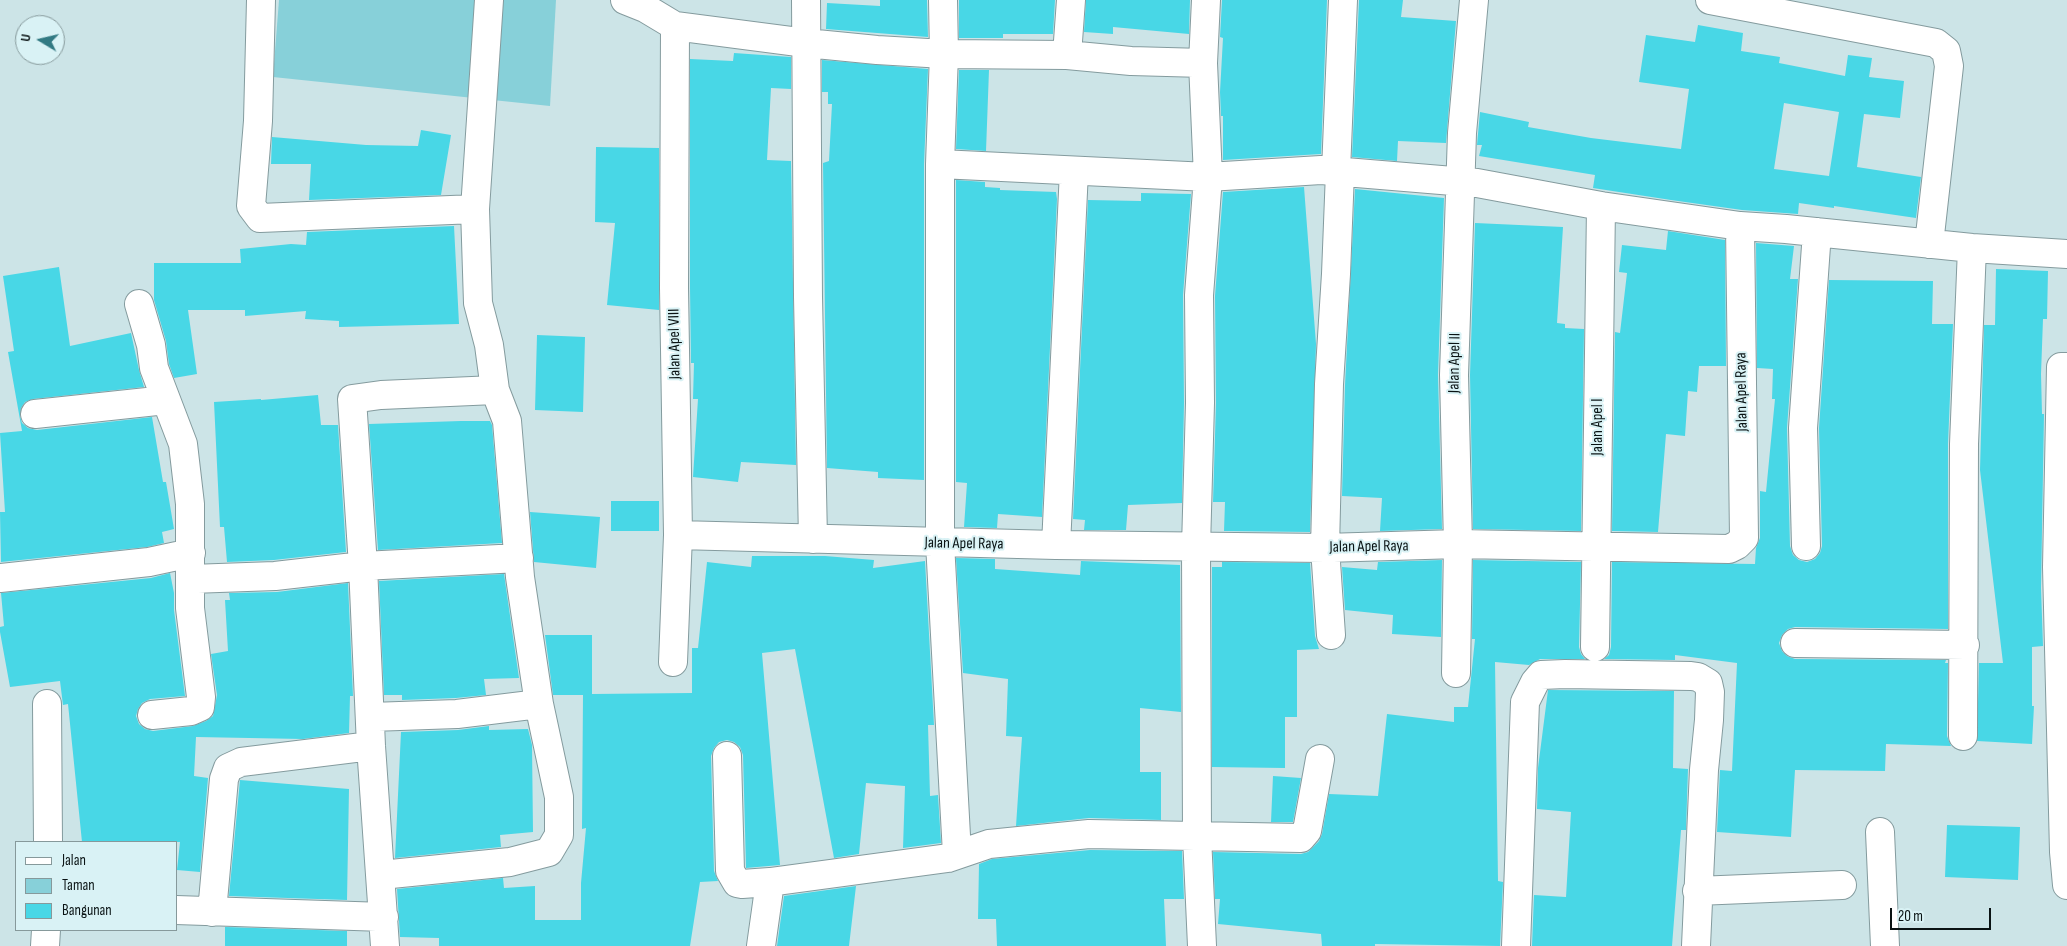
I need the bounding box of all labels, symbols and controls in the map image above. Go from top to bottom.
north arrow [15,15,65,65]
text: U [17,33,35,43]
street label: Jalan Apel VIII [665,309,685,379]
street label: Jalan Apel II [1445,333,1465,393]
street label: Jalan Apel Raya [1732,352,1752,432]
street label: Jalan Apel I [1588,399,1608,455]
street label: Jalan Apel Raya [924,534,1004,554]
street label: Jalan Apel Raya [1329,537,1409,557]
legend [15,841,178,931]
text: Jalan [62,851,86,870]
text: Taman [62,876,95,895]
scale bar [1892,898,1993,930]
text: Bangunan [62,901,112,920]
text: 20 m [1898,907,1923,926]

